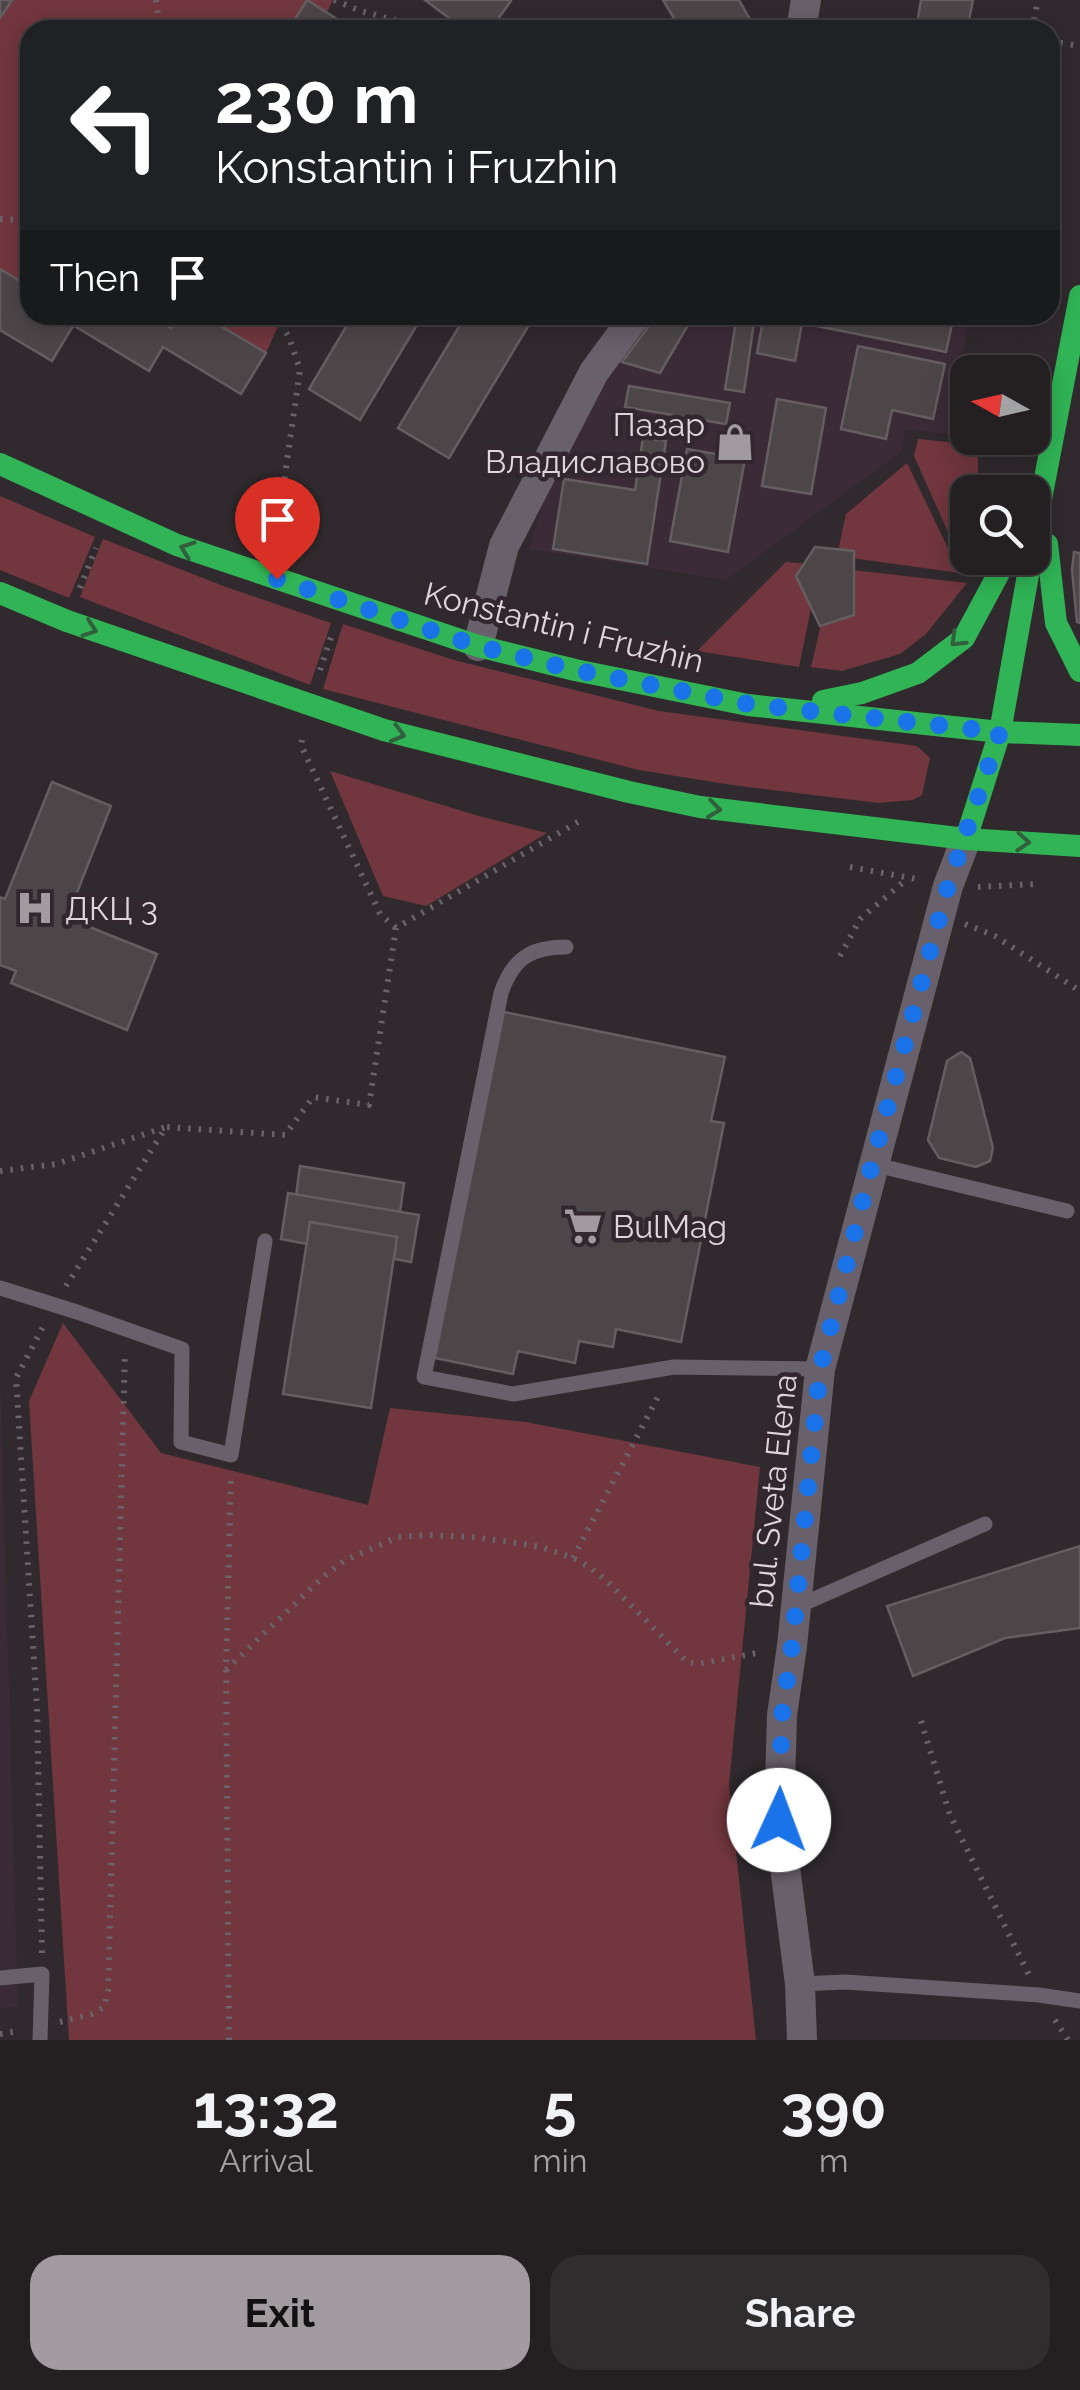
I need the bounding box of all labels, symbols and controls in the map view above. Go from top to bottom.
text: 230 m [215,57,419,139]
icon: left [50,60,180,190]
text: Konstantin i Fruzhin [215,141,619,194]
icon: arrive [160,250,215,305]
text: Then [50,255,140,300]
north arrow [950,355,1050,455]
map controls [950,355,1050,575]
place label: Пазар Владиславово [485,406,705,480]
shop icon: Пазар Владиславово [714,421,756,463]
button: search [950,475,1050,575]
pin [235,477,320,580]
icon: arrive [250,492,305,547]
one-way arrow [180,540,197,560]
street label: Konstantin i Fruzhin [420,574,708,680]
one-way arrow [81,617,98,638]
one-way arrow [951,628,969,646]
one-way arrow [389,722,406,743]
one-way arrow [706,797,722,818]
one-way arrow [1015,831,1031,853]
hospital icon: ДКЦ 3 [14,887,56,929]
place label: ДКЦ 3 [65,890,158,927]
supermarket icon: BulMag [562,1205,604,1247]
place label: BulMag [613,1208,727,1245]
street label: bul. Sveta Elena [742,1372,804,1610]
position arrow [727,1768,831,1872]
text: 13:32 [194,2072,339,2142]
text: 5 [543,2072,576,2142]
text: 390 [781,2072,886,2142]
text: Arrival [219,2142,313,2179]
text: min [532,2142,587,2179]
text: m [819,2142,848,2179]
button: Exit [30,2255,530,2370]
button: Share [550,2255,1050,2370]

